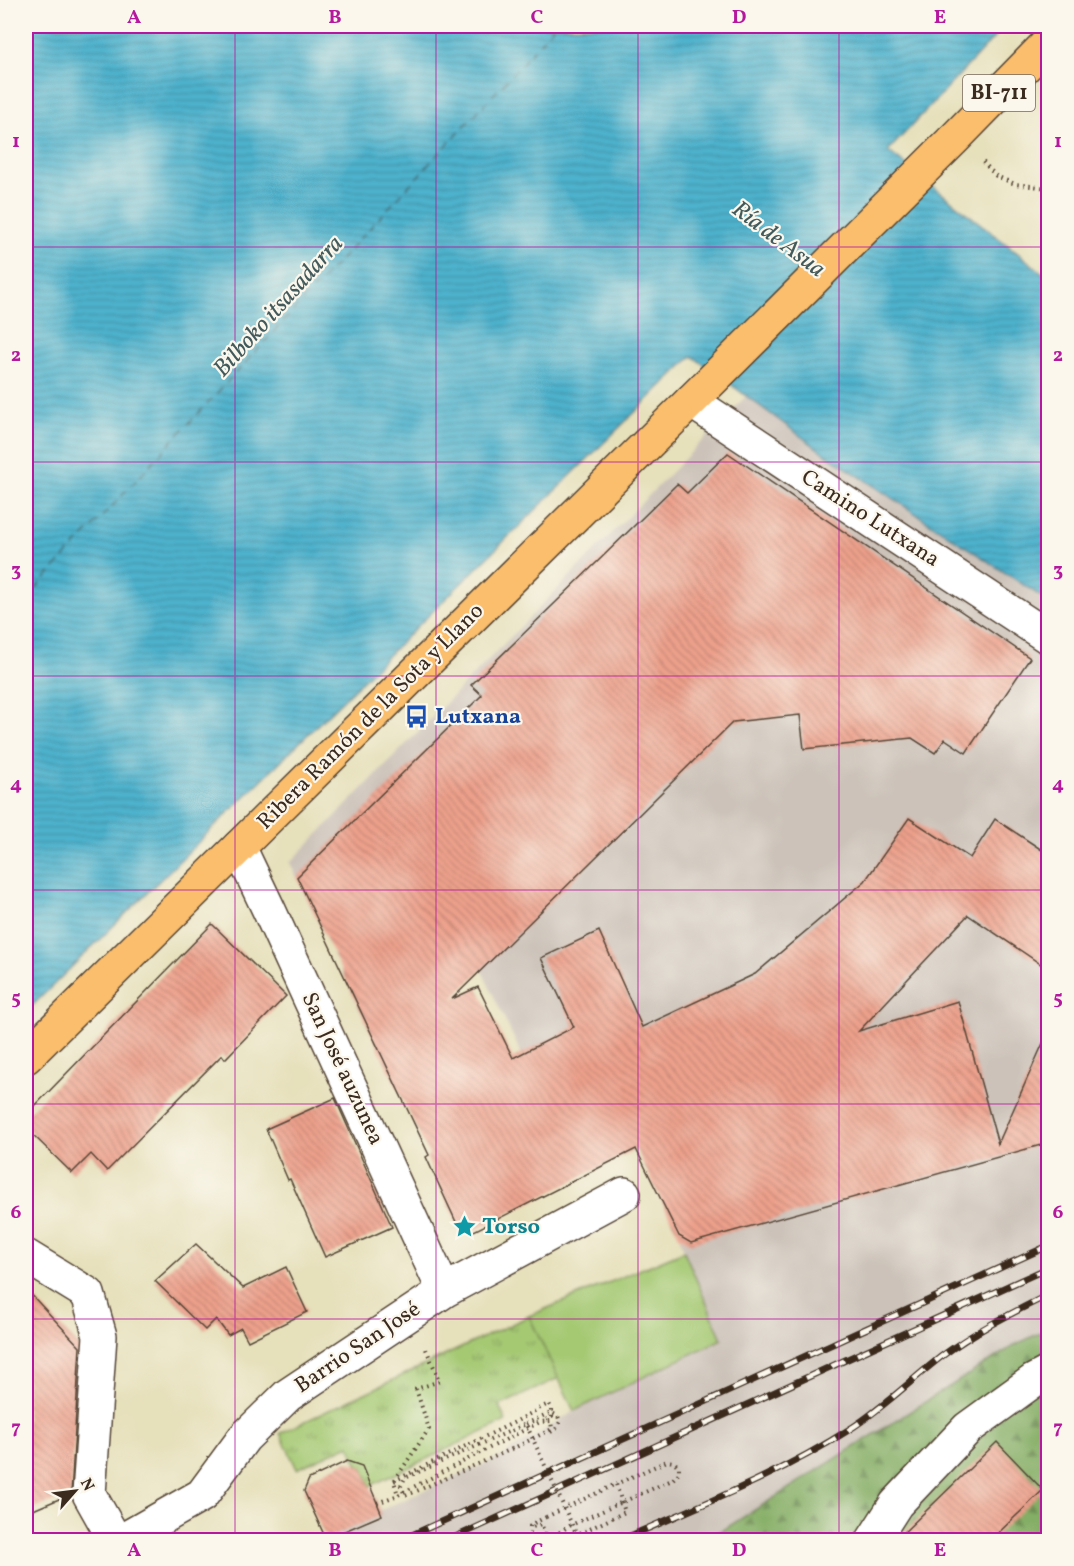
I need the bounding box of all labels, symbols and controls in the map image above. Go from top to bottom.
text: A [127,4,141,32]
text: B [328,4,342,32]
text: C [531,4,544,32]
text: D [732,4,746,32]
text: E [934,4,946,32]
road number: BI-711 [963,75,1035,111]
text: 1 [12,128,20,156]
text: 1 [1054,128,1062,156]
water label: Ría de Asua [724,193,832,287]
water label: Bilboko itsasadarra [206,229,352,385]
text: 2 [11,342,21,370]
text: 2 [1053,342,1063,370]
street label: Camino Lutxana [795,463,945,575]
text: 3 [11,557,21,585]
text: 3 [1053,557,1063,585]
street label: Ribera Ramón de la Sota y Llano [251,597,491,837]
place label: Lutxana [435,702,521,733]
bus stop icon: Lutxana [404,704,430,730]
text: 4 [10,771,22,799]
text: 4 [1052,771,1064,799]
text: 5 [11,985,21,1013]
text: 5 [1053,985,1063,1013]
street label: San José auzunea [293,988,391,1150]
text: 6 [11,1199,22,1227]
text: 6 [1053,1199,1064,1227]
place label: Torso [482,1212,540,1243]
place icon: Torso [451,1214,477,1240]
street label: Barrio San José [289,1295,427,1401]
text: 7 [11,1414,21,1442]
text: 7 [1053,1414,1063,1442]
north arrow [45,1461,105,1521]
text: N [74,1475,99,1496]
text: A [127,1537,141,1565]
text: B [328,1537,342,1565]
text: C [531,1537,544,1565]
text: D [732,1537,746,1565]
text: E [934,1537,946,1565]

